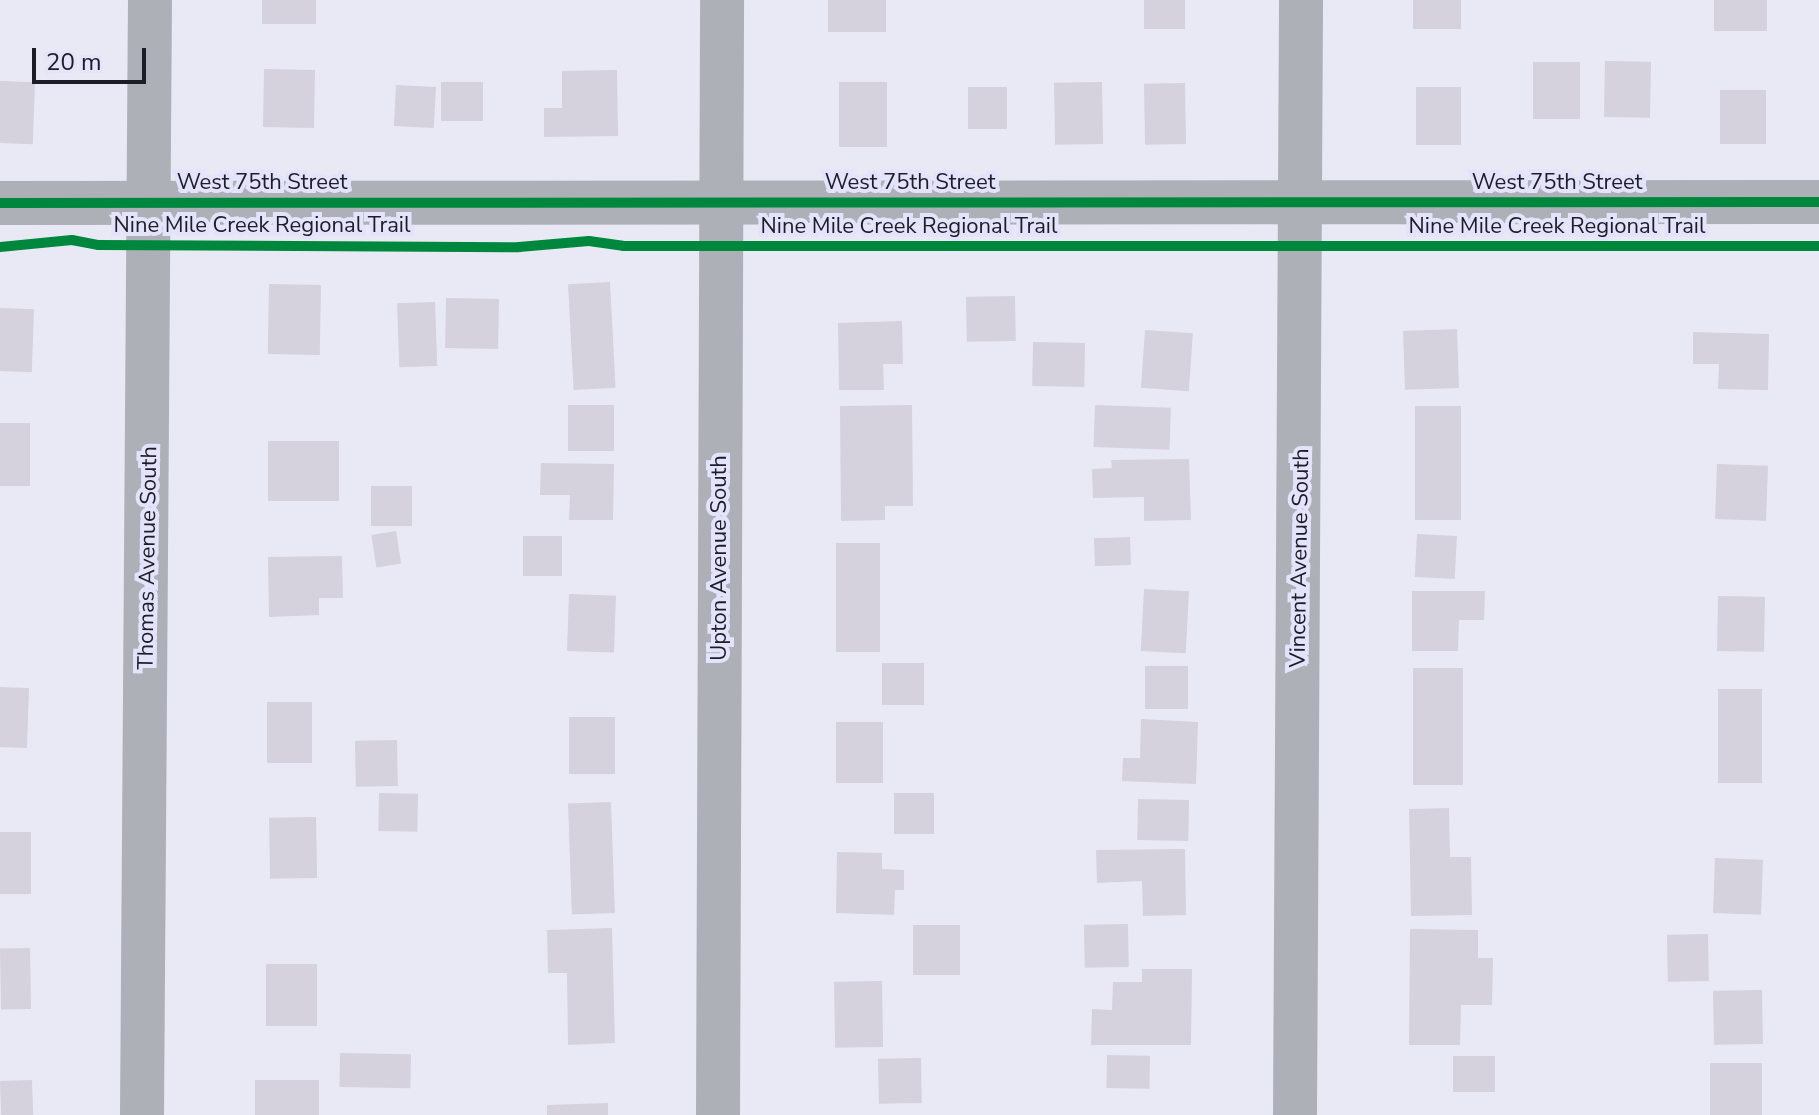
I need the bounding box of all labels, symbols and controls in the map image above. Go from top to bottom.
scale bar [36,32,150,82]
text: 20 m [46,46,102,78]
street label: West 75th Street [177,170,347,196]
street label: West 75th Street [825,170,995,196]
street label: West 75th Street [1472,170,1642,196]
street label: Nine Mile Creek Regional Trail [114,213,410,239]
street label: Nine Mile Creek Regional Trail [761,214,1057,240]
street label: Nine Mile Creek Regional Trail [1409,214,1705,240]
street label: Thomas Avenue South [133,446,163,670]
street label: Vincent Avenue South [1285,448,1315,668]
street label: Upton Avenue South [707,455,733,661]

